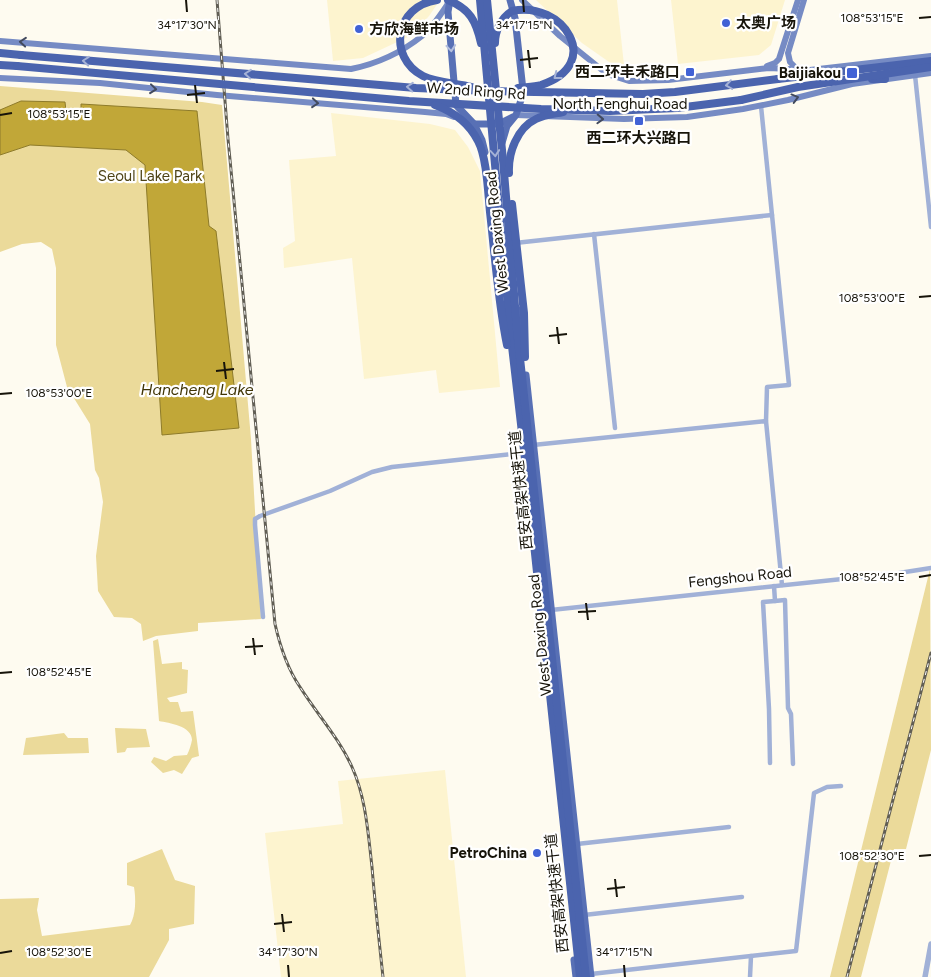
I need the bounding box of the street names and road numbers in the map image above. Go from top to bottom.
street label: W 2nd Ring Rd [426,79,526,103]
street label: North Fenghui Road [552,95,688,113]
street label: West Daxing Road [482,170,512,294]
street label: 西安高架快速干道 [506,429,536,551]
street label: Fengshou Road [687,563,793,591]
street label: West Daxing Road [525,573,555,697]
street label: 西安高架快速干道 [542,832,572,954]

